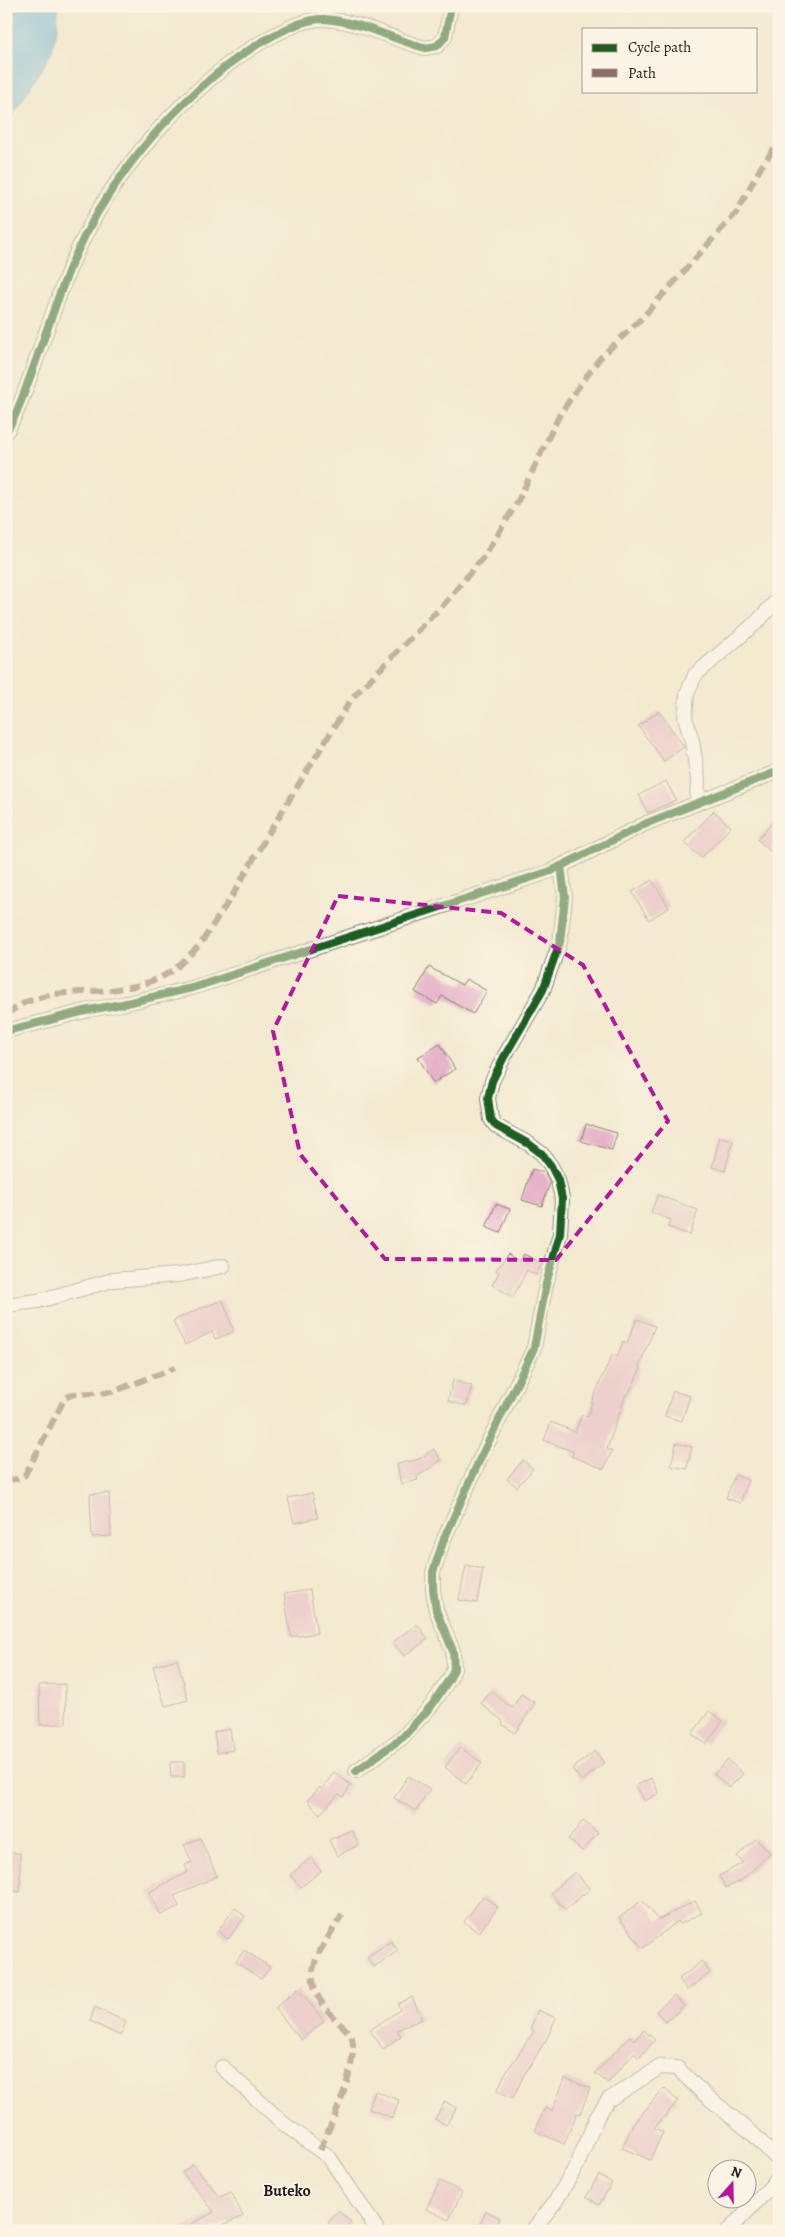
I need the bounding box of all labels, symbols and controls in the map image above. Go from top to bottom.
legend [582,28,758,92]
text: Cycle path [628,37,691,57]
text: Path [628,63,656,83]
north arrow [708,2160,758,2210]
text: N [728,2162,744,2183]
district label: Buteko [263,2180,311,2202]

